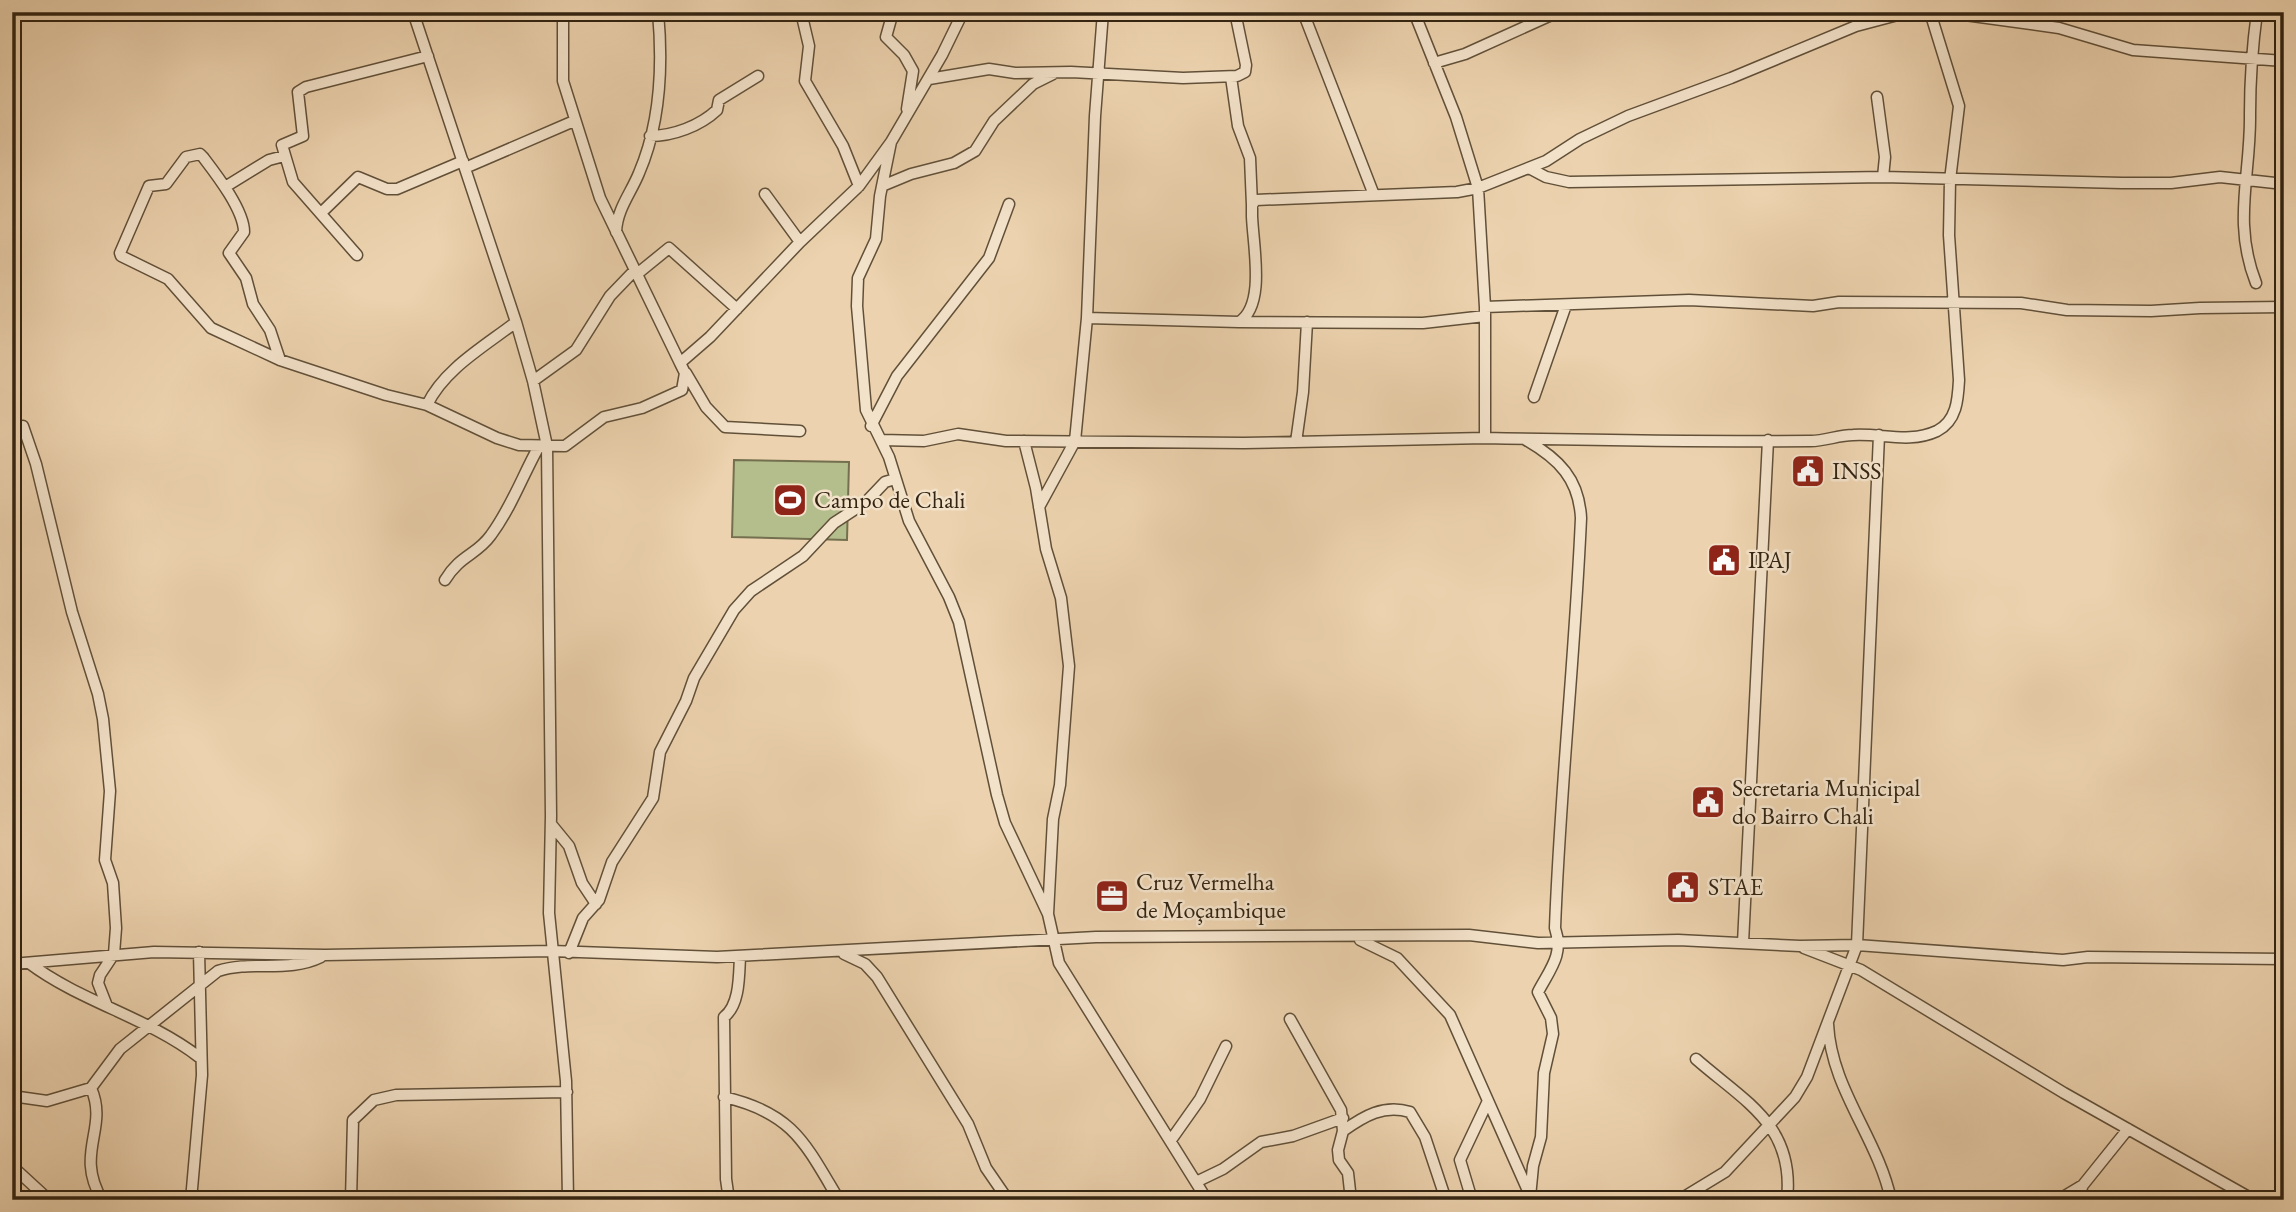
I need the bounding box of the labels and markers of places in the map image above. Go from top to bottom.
public building icon: INSS [1789,452,1827,490]
place label: INSS [1832,455,1882,486]
sports icon: Campo de Chali [771,481,809,519]
place label: Campo de Chali [814,484,965,515]
public building icon: IPAJ [1705,541,1743,579]
place label: IPAJ [1748,544,1792,575]
place label: Secretaria Municipal do Bairro Chali [1732,772,1920,831]
public building icon: Secretaria Municipal do Bairro Chali [1689,783,1727,821]
place label: Cruz Vermelha de Moçambique [1136,866,1286,925]
public building icon: STAE [1664,868,1702,906]
place label: STAE [1708,871,1763,902]
office icon: Cruz Vermelha de Moçambique [1093,877,1131,915]

